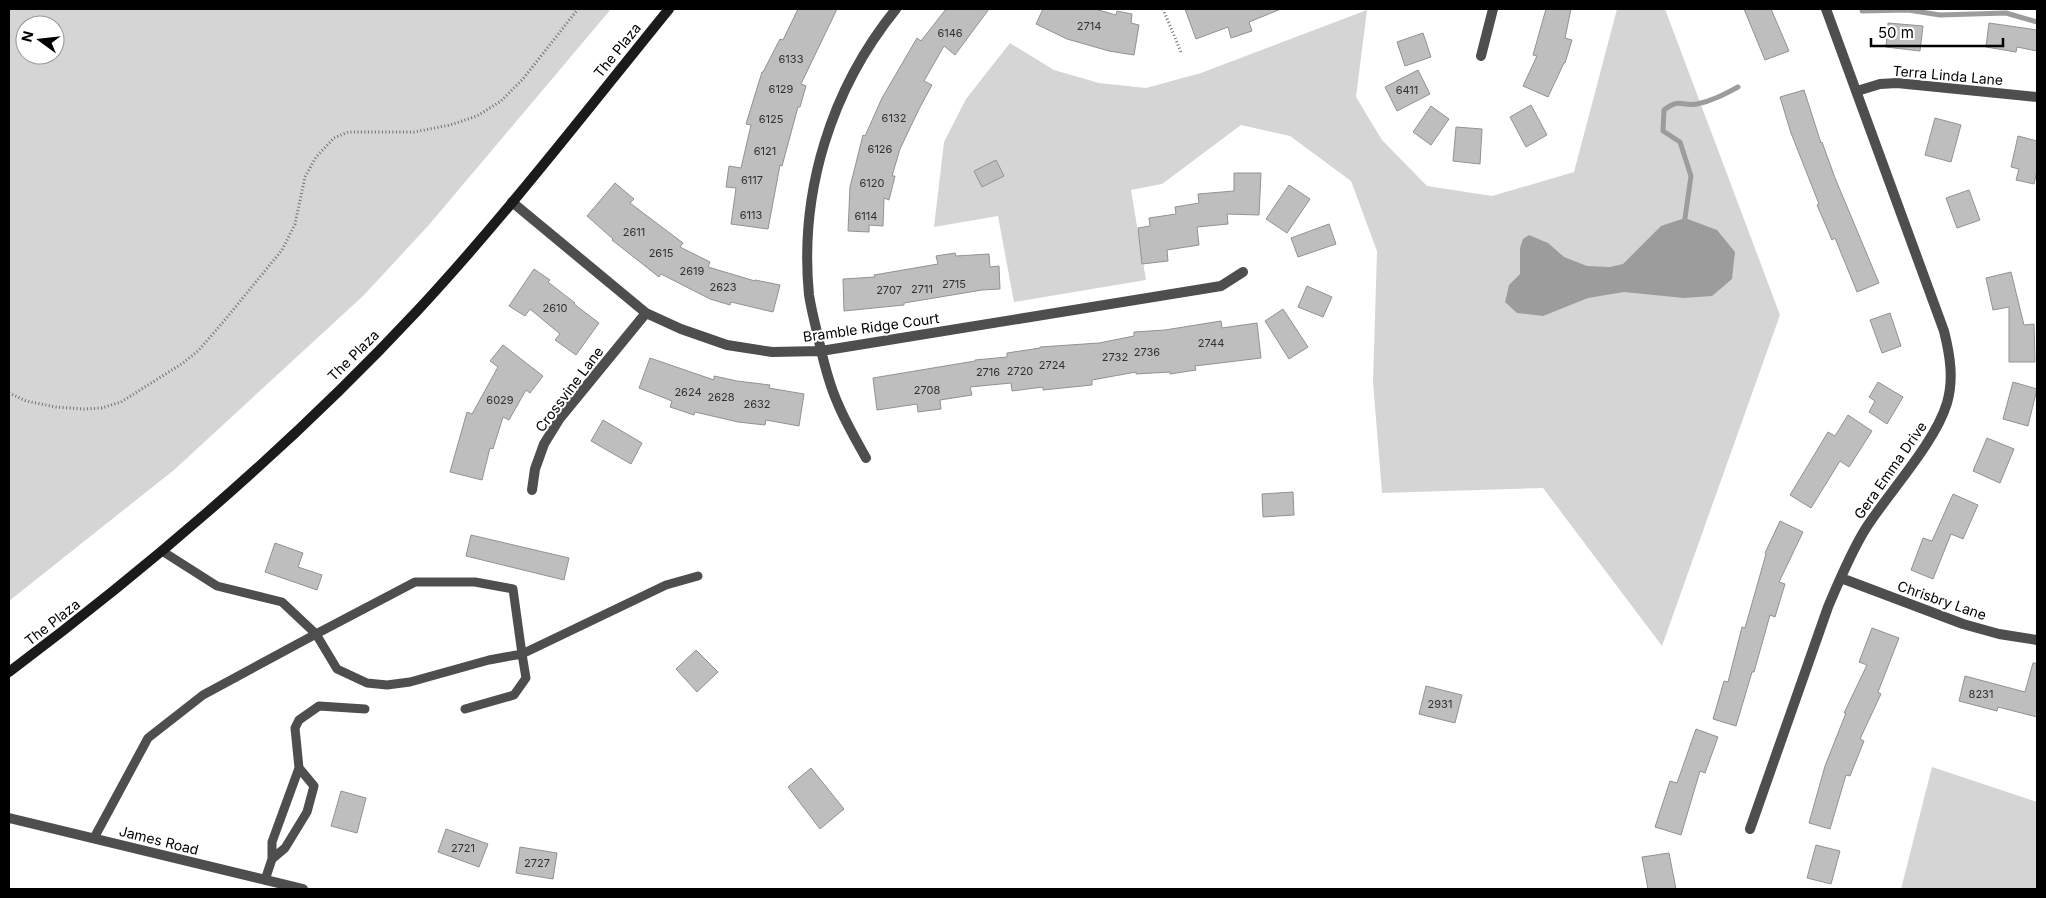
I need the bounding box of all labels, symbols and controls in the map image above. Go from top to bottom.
north arrow [15,15,65,65]
scale bar [1871,15,2004,47]
street label: The Plaza [590,19,644,81]
house number: 2714 [1077,19,1101,33]
text: 50 m [1878,23,1914,42]
house number: 6146 [937,26,963,40]
text: N [17,29,37,44]
house number: 6133 [779,52,804,66]
street label: Terra Linda Lane [1892,62,2004,88]
house number: 6129 [769,82,794,96]
house number: 6411 [1396,83,1418,97]
house number: 6132 [882,111,906,125]
house number: 6125 [759,112,784,126]
house number: 6126 [868,142,893,156]
house number: 6121 [754,144,776,158]
house number: 6117 [741,173,763,187]
house number: 6120 [860,176,885,190]
house number: 6113 [740,208,762,222]
house number: 6114 [855,209,877,223]
house number: 2611 [623,225,645,239]
house number: 2615 [649,246,674,260]
house number: 2619 [680,264,705,278]
house number: 2715 [942,277,966,291]
house number: 2623 [709,280,737,294]
house number: 2711 [911,282,933,296]
house number: 2707 [876,283,902,297]
house number: 2610 [543,301,568,315]
street label: Bramble Ridge Court [802,309,941,345]
street label: The Plaza [324,326,382,384]
house number: 2744 [1198,336,1224,350]
street label: Crossvine Lane [531,343,607,435]
house number: 2736 [1134,345,1160,359]
house number: 2732 [1102,350,1128,364]
house number: 2724 [1039,358,1065,372]
house number: 2720 [1007,364,1033,378]
house number: 2716 [976,365,1000,379]
house number: 2708 [914,383,940,397]
house number: 2624 [674,385,702,399]
house number: 2628 [707,390,735,404]
house number: 6029 [486,393,514,407]
house number: 2632 [743,397,771,411]
street label: Gera Emma Drive [1850,418,1930,522]
street label: Chrisbry Lane [1895,577,1989,623]
street label: The Plaza [21,595,83,649]
house number: 8231 [1969,687,1993,701]
house number: 2931 [1428,697,1452,711]
street label: James Road [117,822,201,858]
house number: 2721 [451,841,475,855]
house number: 2727 [524,856,550,870]

